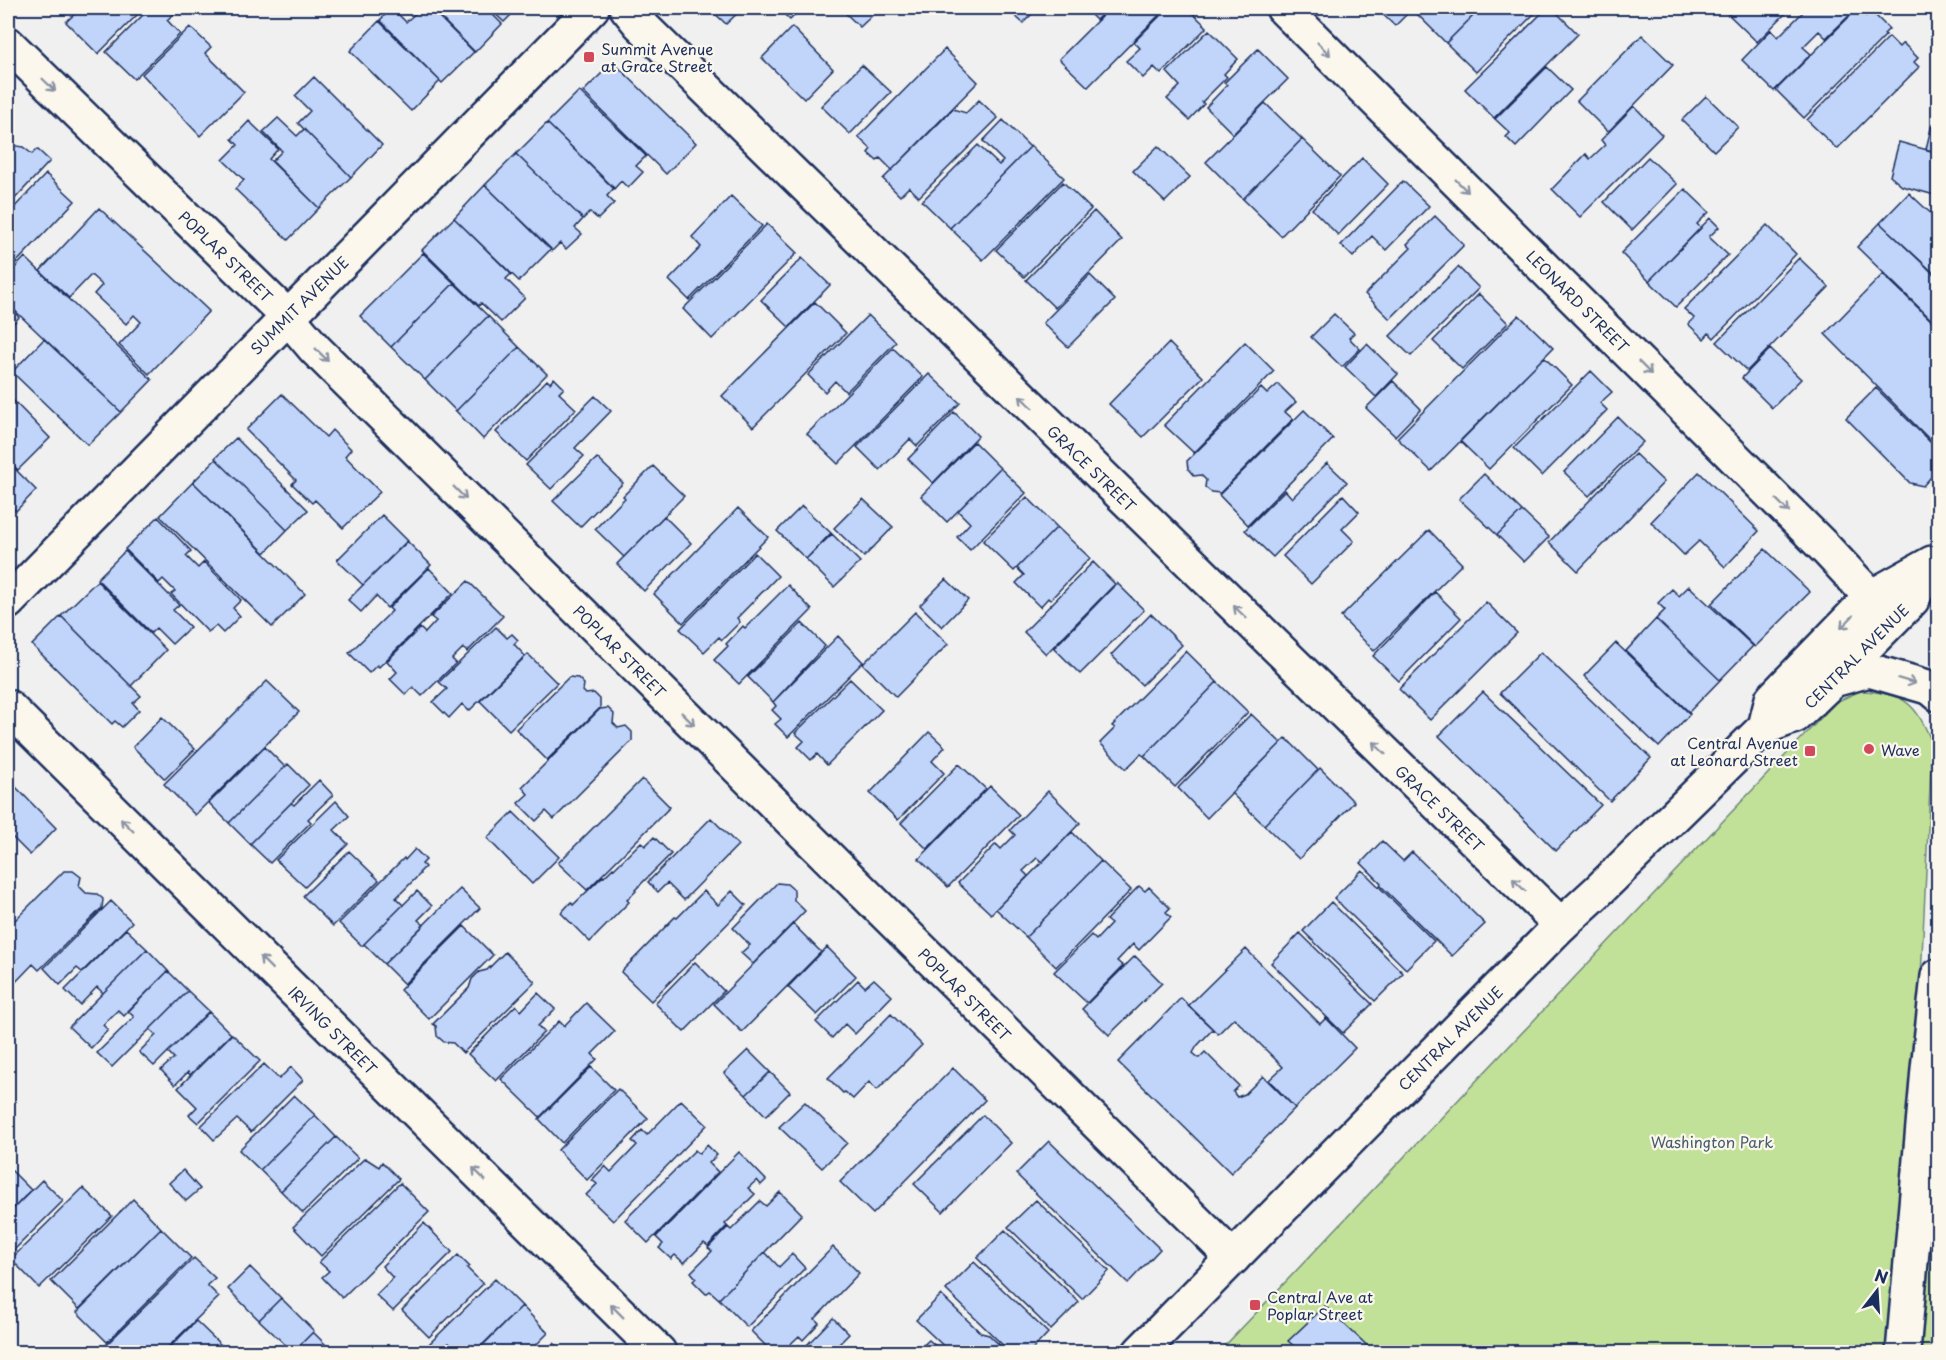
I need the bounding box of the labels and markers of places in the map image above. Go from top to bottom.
place label: Summit Avenue at Grace Street [601,37,713,77]
marker: Summit Avenue at Grace Street [582,50,596,64]
place label: Central Avenue at Leonard Street [1670,731,1798,771]
place label: Wave [1881,738,1920,761]
marker: Wave [1862,742,1876,756]
marker: Central Avenue at Leonard Street [1803,744,1817,758]
place label: Central Ave at Poplar Street [1267,1285,1373,1325]
marker: Central Ave at Poplar Street [1248,1298,1262,1312]

